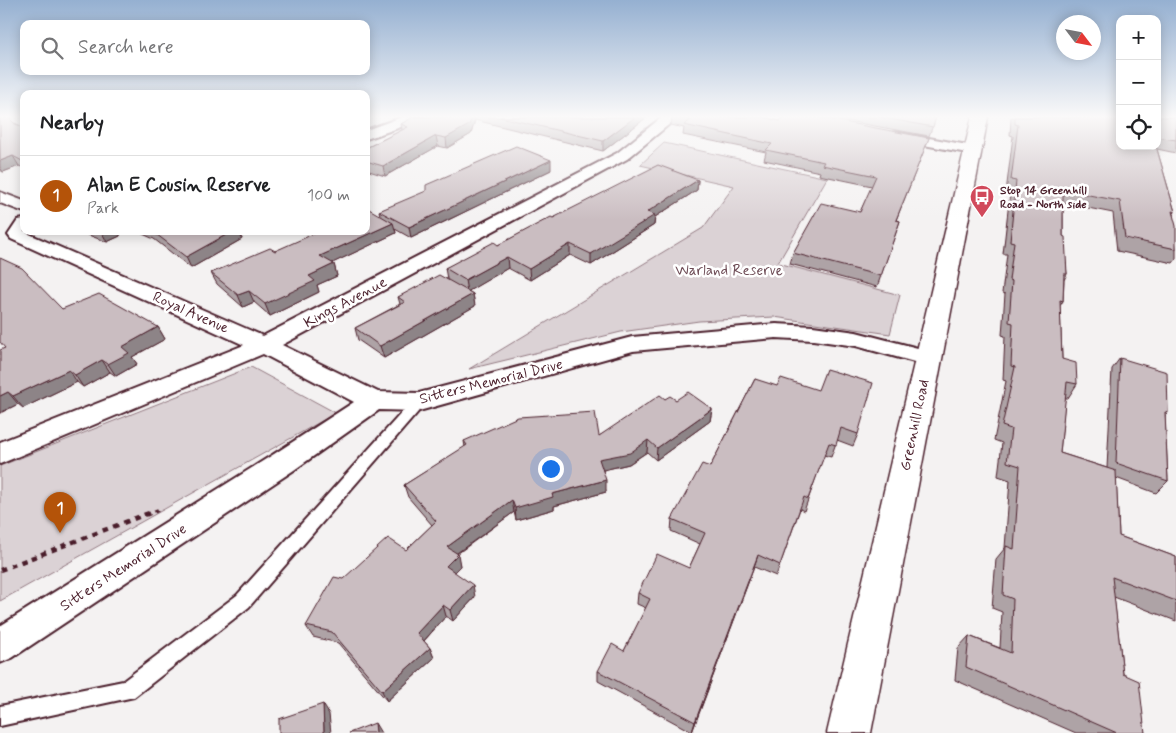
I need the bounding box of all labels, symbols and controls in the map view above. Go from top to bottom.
north arrow [1056,15,1101,60]
map controls [1116,15,1161,150]
button: + [1116,15,1161,60]
search box [20,20,370,75]
icon: search [38,34,66,62]
text: Search here [78,35,174,60]
button: − [1116,60,1161,105]
button: locate [1116,105,1161,150]
text: Nearby [40,109,104,137]
text: Alan E Cousin Reserve [87,173,270,198]
place label: Stop 14 Greenhill Road - North side [1000,183,1087,213]
bus stop icon: Stop 14 Greenhill Road - North side [969,184,995,218]
text: 1 [52,185,60,206]
text: 100 m [307,185,350,206]
text: Park [87,198,119,219]
park label: Warland Reserve [675,261,783,281]
street label: Kings Avenue [300,273,391,334]
street label: Royal Avenue [149,287,232,339]
street label: Sitters Memorial Drive [417,354,565,409]
street label: Greenhill Road [896,378,934,473]
your location [538,456,564,482]
pin: 1 [44,492,76,533]
street label: Sitters Memorial Drive [56,519,191,616]

